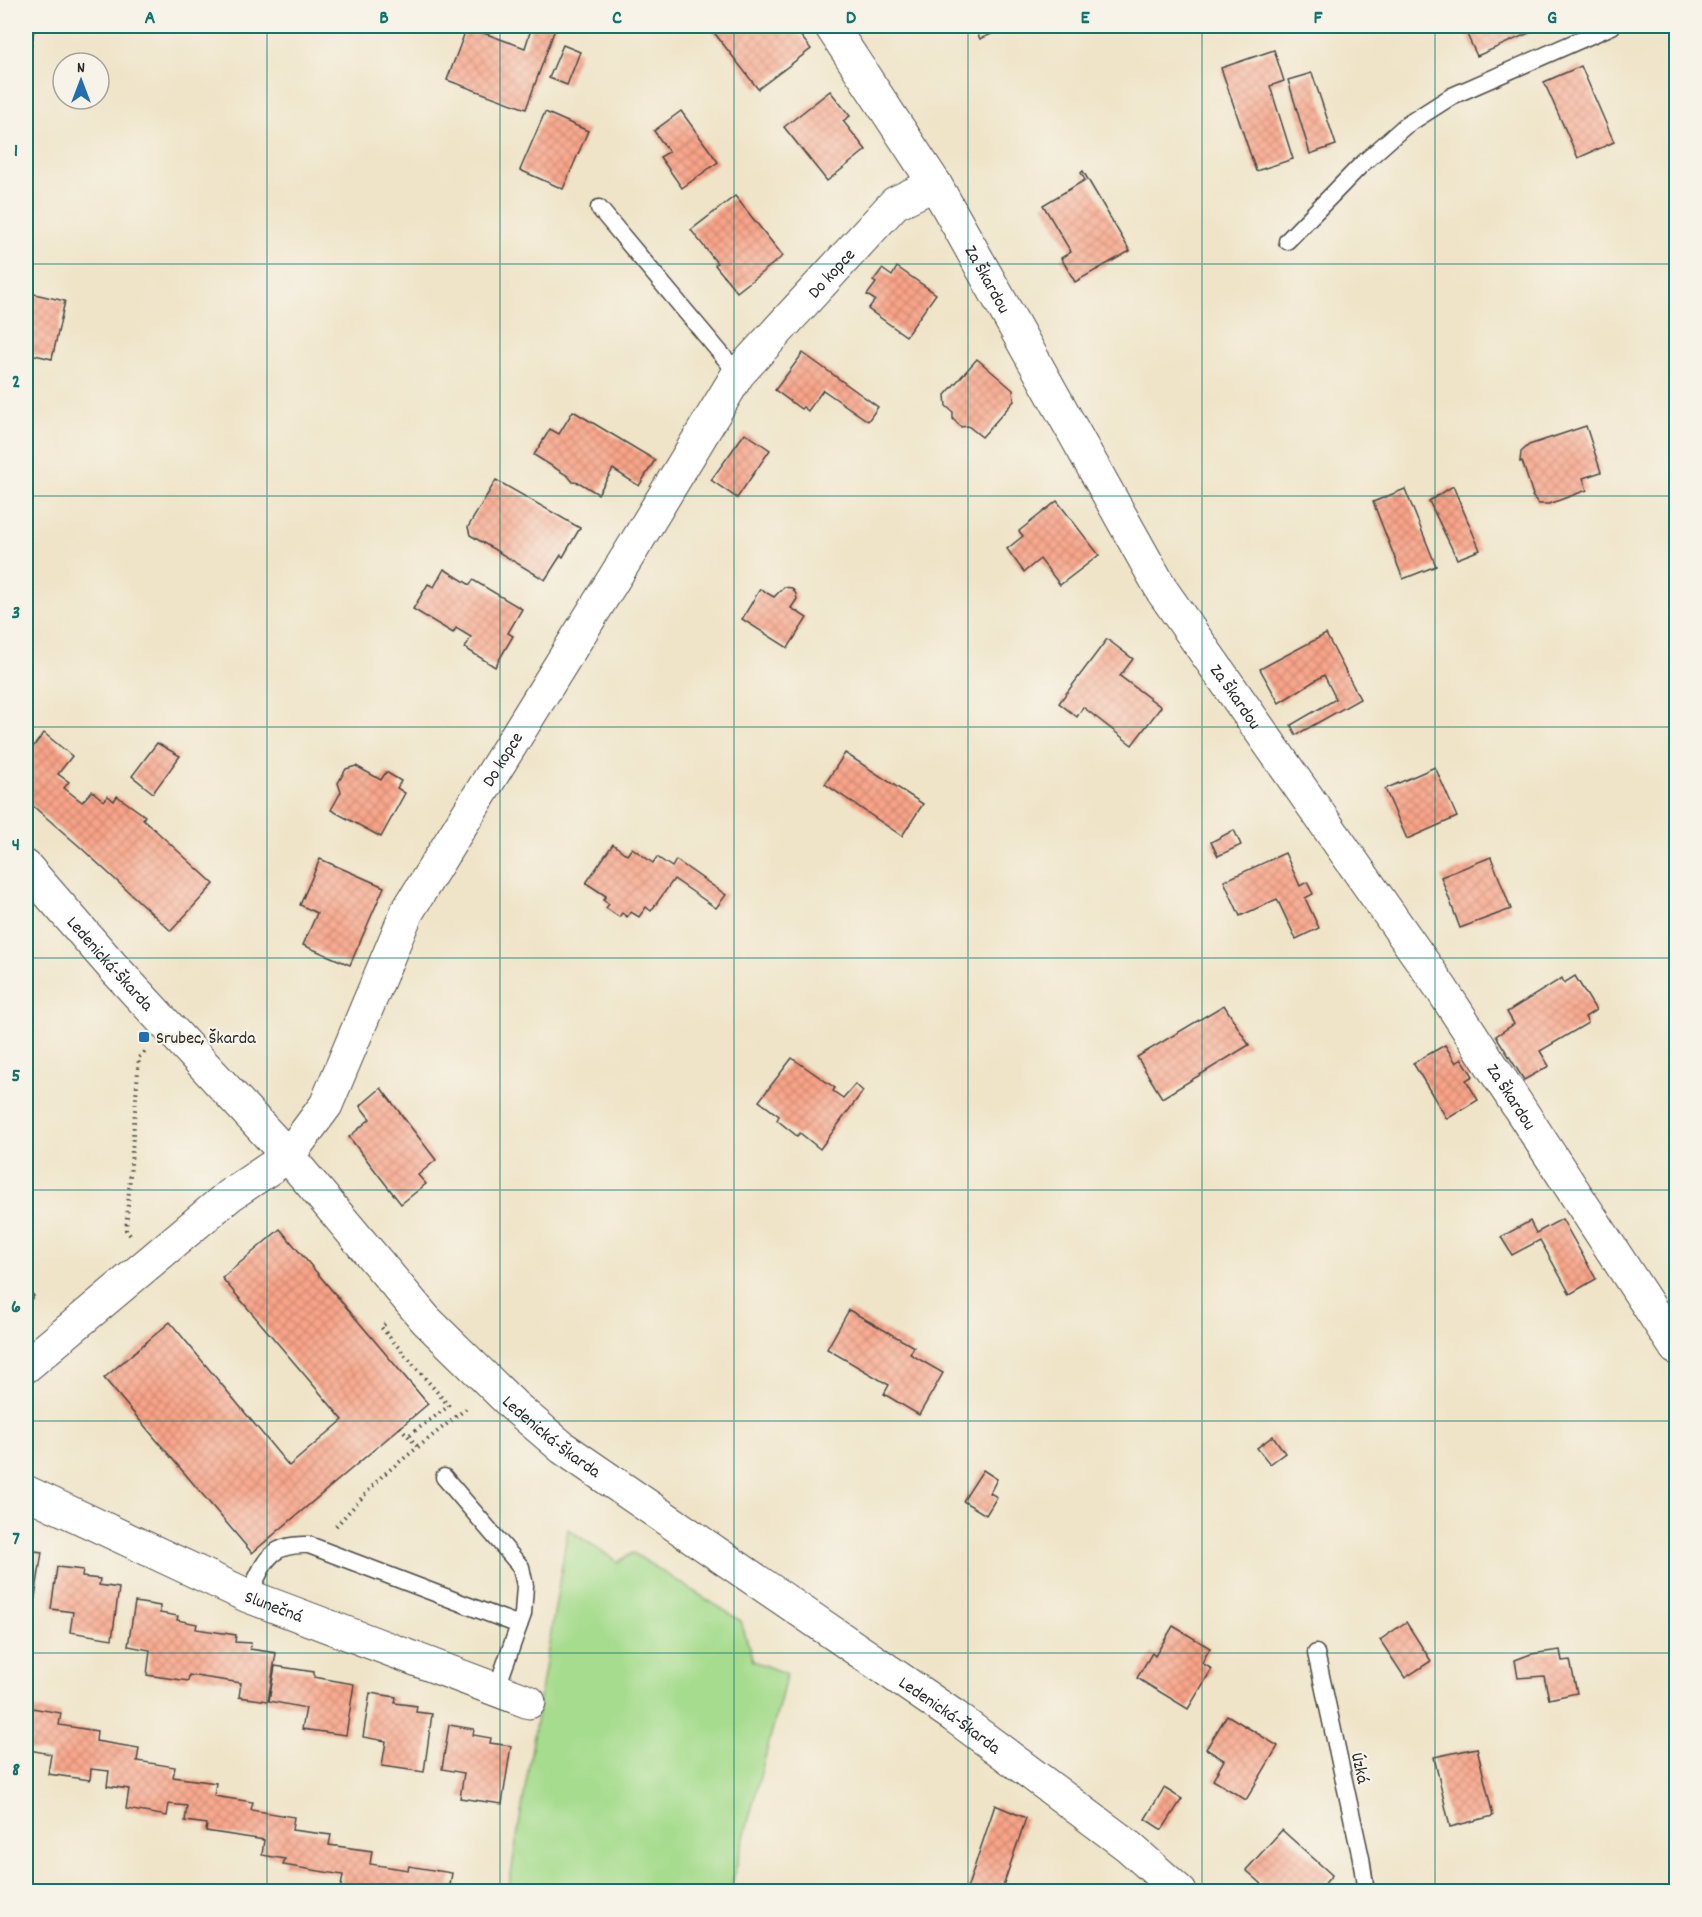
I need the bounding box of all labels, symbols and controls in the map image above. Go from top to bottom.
text: A [145,5,156,33]
text: B [379,5,389,33]
text: C [612,5,622,33]
text: D [846,5,857,33]
text: E [1080,5,1090,33]
text: F [1314,5,1324,33]
text: G [1547,5,1557,33]
north arrow [51,51,111,111]
text: N [77,57,85,80]
text: 1 [14,138,18,166]
street label: Za Škardou [957,242,1015,319]
street label: Do kopce [803,244,862,305]
text: 2 [12,369,20,397]
text: 3 [12,600,20,628]
street label: Za Škardou [1202,660,1266,736]
street label: Do kopce [478,728,531,793]
text: 4 [12,832,20,860]
street label: Ledenická-Škarda [59,912,158,1018]
place label: Srubec, Škarda [156,1027,256,1052]
marker: Srubec, Škarda [137,1030,151,1044]
street label: Za Škardou [1479,1060,1541,1136]
text: 5 [11,1063,21,1091]
text: 6 [11,1294,21,1322]
street label: Ledenická-Škarda [495,1391,605,1486]
text: 7 [12,1526,20,1554]
street label: Slunečná [240,1586,306,1631]
street label: Ledenická-Škarda [893,1672,1005,1762]
street label: Úzká [1343,1751,1374,1786]
text: 8 [12,1757,20,1785]

